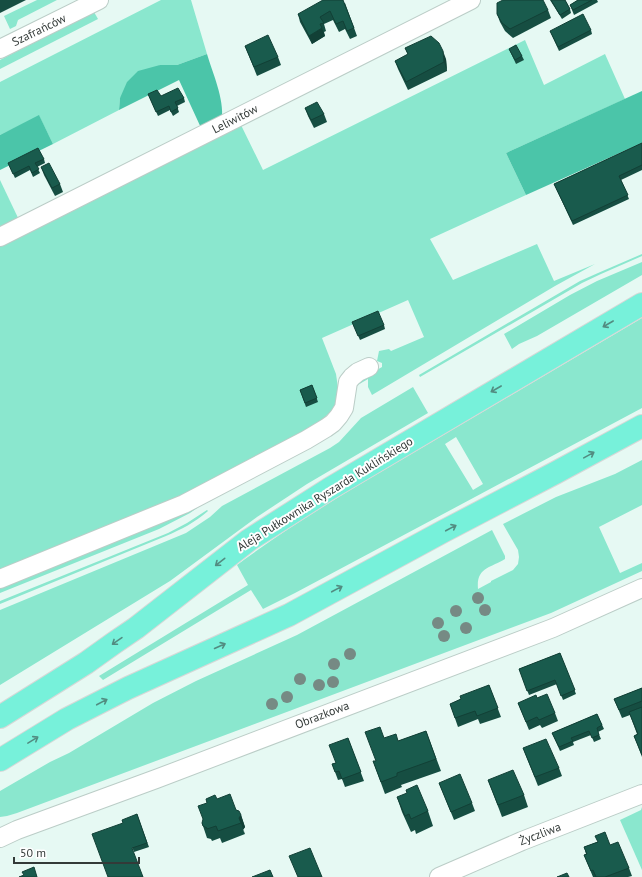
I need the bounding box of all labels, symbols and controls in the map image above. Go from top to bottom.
street label: Szafrańców [9,10,68,49]
street label: Leliwitów [209,101,260,136]
one-way arrow [602,320,614,328]
one-way arrow [490,386,502,394]
street label: Aleja Pułkownika Ryszarda Kuklińskiego [234,433,415,554]
one-way arrow [583,450,595,458]
one-way arrow [445,523,457,531]
one-way arrow [215,558,226,566]
one-way arrow [331,585,343,593]
one-way arrow [112,637,123,645]
one-way arrow [214,642,226,650]
one-way arrow [96,697,108,705]
street label: Obrazkowa [293,697,351,732]
one-way arrow [27,736,38,744]
street label: Życzliwa [517,819,563,848]
scale bar [14,839,139,865]
text: 50 m [20,845,46,860]

